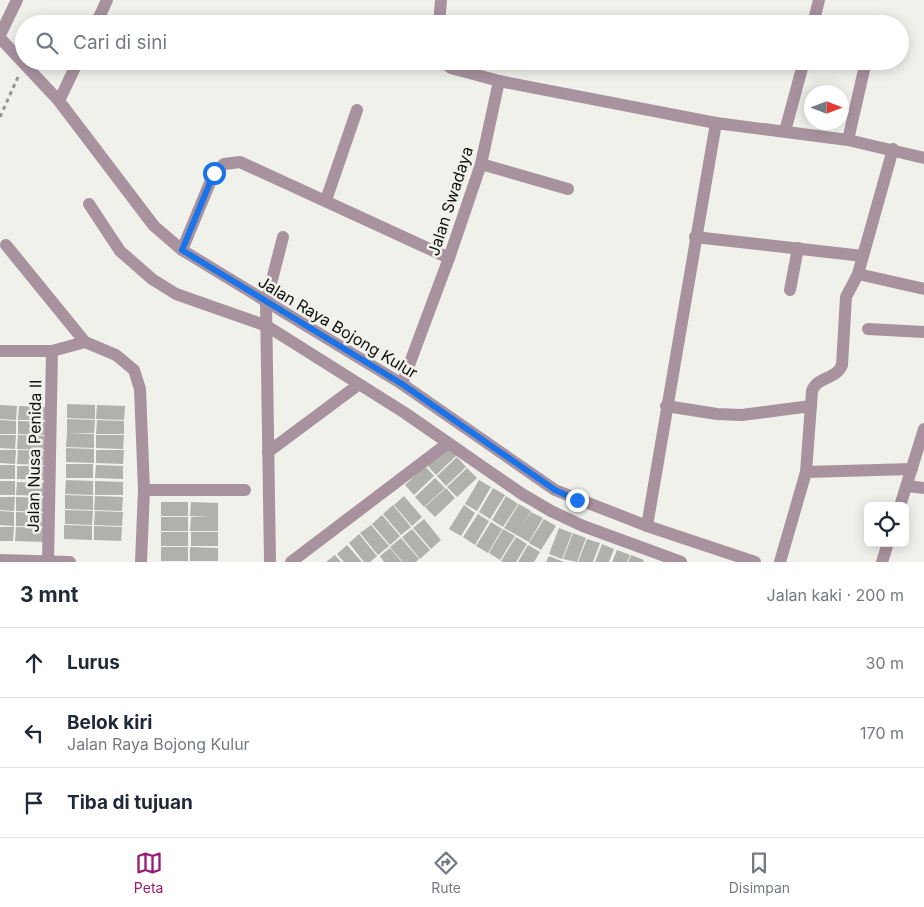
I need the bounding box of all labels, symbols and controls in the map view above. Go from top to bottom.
search box [15,15,909,70]
icon: search [33,29,61,57]
text: Cari di sini [73,31,167,54]
north arrow [804,85,849,130]
street label: Jalan Swadaya [423,144,477,258]
route start [203,162,226,185]
street label: Jalan Raya Bojong Kulur [255,271,421,383]
street label: Jalan Nusa Penida II [23,379,45,533]
route end [566,489,589,512]
map controls [864,502,909,547]
button: locate [864,502,909,547]
text: 3 mnt [20,582,78,607]
text: Jalan kaki · 200 m [767,585,904,605]
icon: ahead [20,649,48,677]
text: Lurus [67,651,120,674]
text: 30 m [866,653,904,673]
text: Belok kiri [67,711,152,734]
icon: left [20,719,48,747]
text: 170 m [860,723,904,743]
text: Jalan Raya Bojong Kulur [67,734,250,754]
icon: arrive [20,789,48,817]
text: Tiba di tujuan [67,791,193,814]
tab: Peta [134,849,163,896]
tab: Rute [431,849,461,896]
tab: Disimpan [729,849,790,896]

